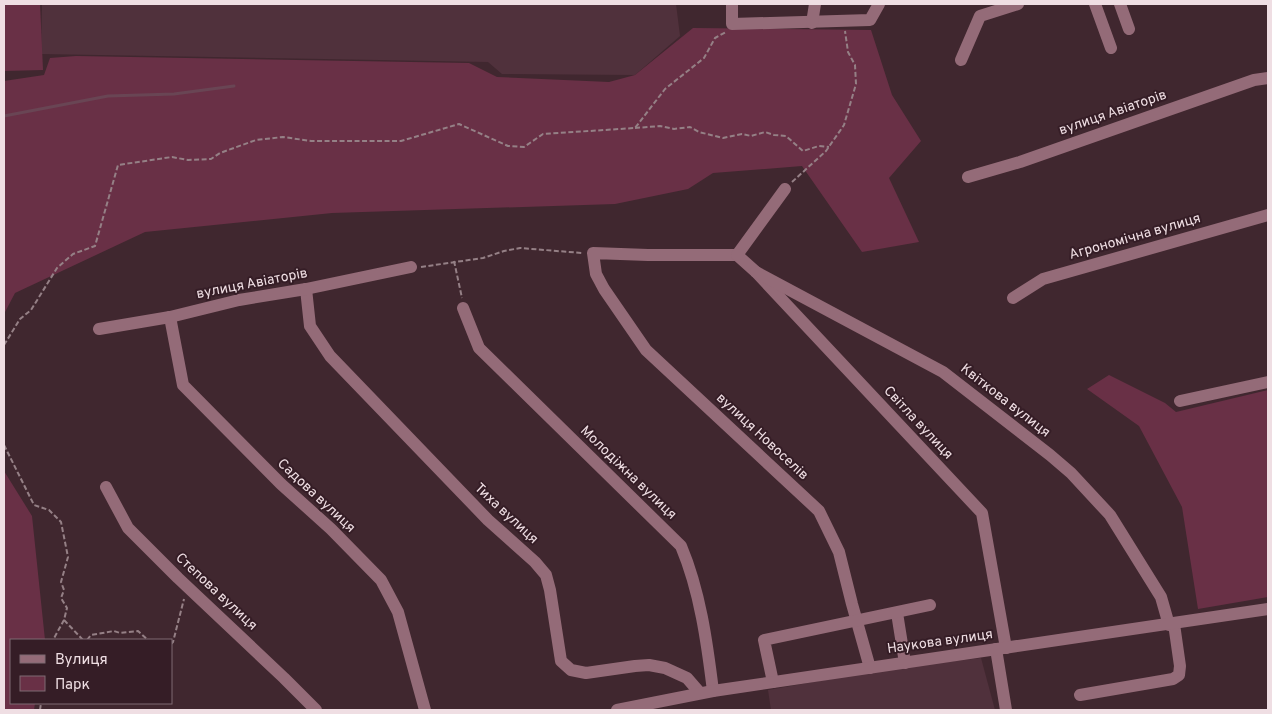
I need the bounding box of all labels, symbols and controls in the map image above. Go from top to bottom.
street label: вулиця Авіаторів [1057,87,1169,139]
street label: Агрономічна вулиця [1067,210,1203,264]
street label: вулиця Авіаторів [195,265,309,303]
street label: Квіткова вулиця [957,361,1053,441]
street label: Світла вулиця [880,383,956,463]
street label: вулиця Новоселів [712,390,812,484]
street label: Молодіжна вулиця [576,423,680,523]
street label: Садова вулиця [273,456,359,536]
street label: Тиха вулиця [470,480,542,548]
street label: Степова вулиця [172,550,260,634]
street label: Наукова вулиця [886,626,994,658]
legend [10,639,172,704]
text: Вулиця [55,651,108,670]
text: Парк [55,676,90,695]

